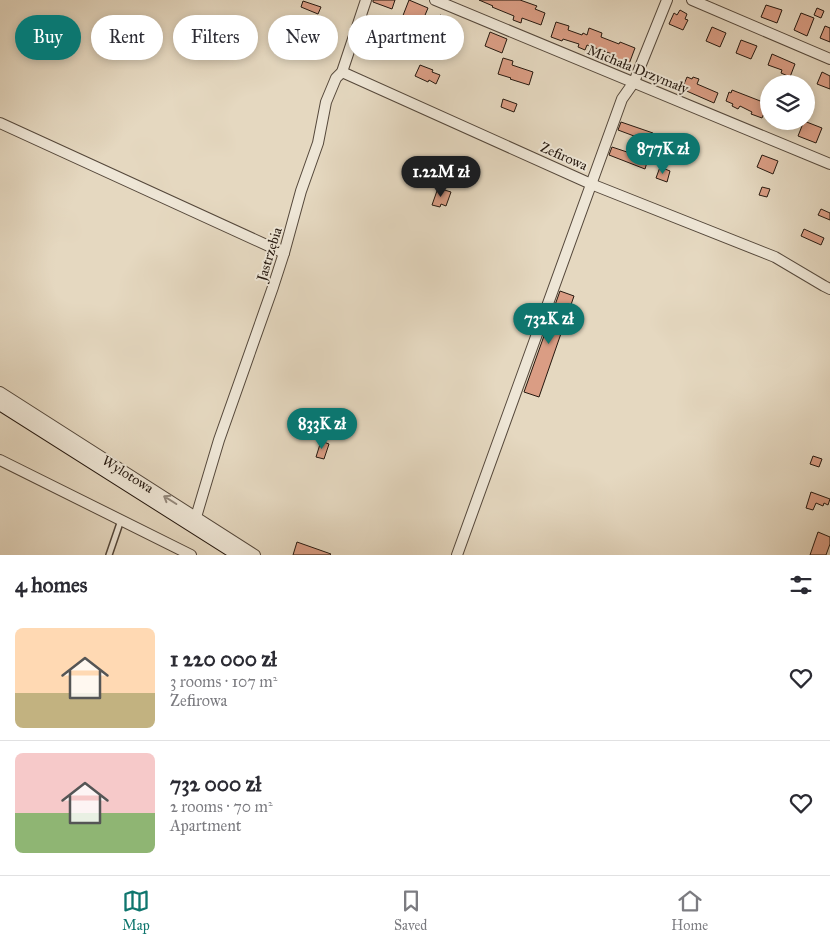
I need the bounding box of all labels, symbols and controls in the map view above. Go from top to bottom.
chip: Buy [15,15,81,60]
chip: Rent [91,15,163,60]
chip: Filters [173,15,258,60]
chip: New [268,15,338,60]
chip: Apartment [348,15,464,60]
street label: Michała Drzymały [585,41,691,98]
map controls [760,75,815,130]
button: layers [760,75,815,130]
pin: 877K zł [617,132,709,175]
street label: Zefirowa [538,139,590,174]
text: 877K zł [637,139,689,158]
pin: 1.22M zł [389,156,493,198]
text: 1.22M zł [412,162,470,181]
street label: Jastrzębia [253,225,287,285]
pin: 732K zł [503,302,595,345]
text: 732K zł [524,309,574,328]
pin: 833K zł [276,408,368,450]
text: 833K zł [298,414,346,433]
street label: Wylotowa [99,452,157,497]
one-way arrow [164,495,178,505]
icon: filters [787,571,815,599]
text: 4 homes [15,572,87,598]
text: 1 220 000 zł [170,646,277,672]
icon: home [55,648,115,708]
icon: heart [787,664,815,692]
text: 3 rooms · 107 m² [170,672,277,691]
text: Zefirowa [170,691,227,710]
text: 732 000 zł [170,771,261,797]
icon: home [55,773,115,833]
icon: heart [787,789,815,817]
text: 2 rooms · 70 m² [170,797,273,816]
text: Apartment [170,816,242,835]
tab: Map [122,887,150,934]
tab: Saved [394,887,427,934]
tab: Home [671,887,708,934]

